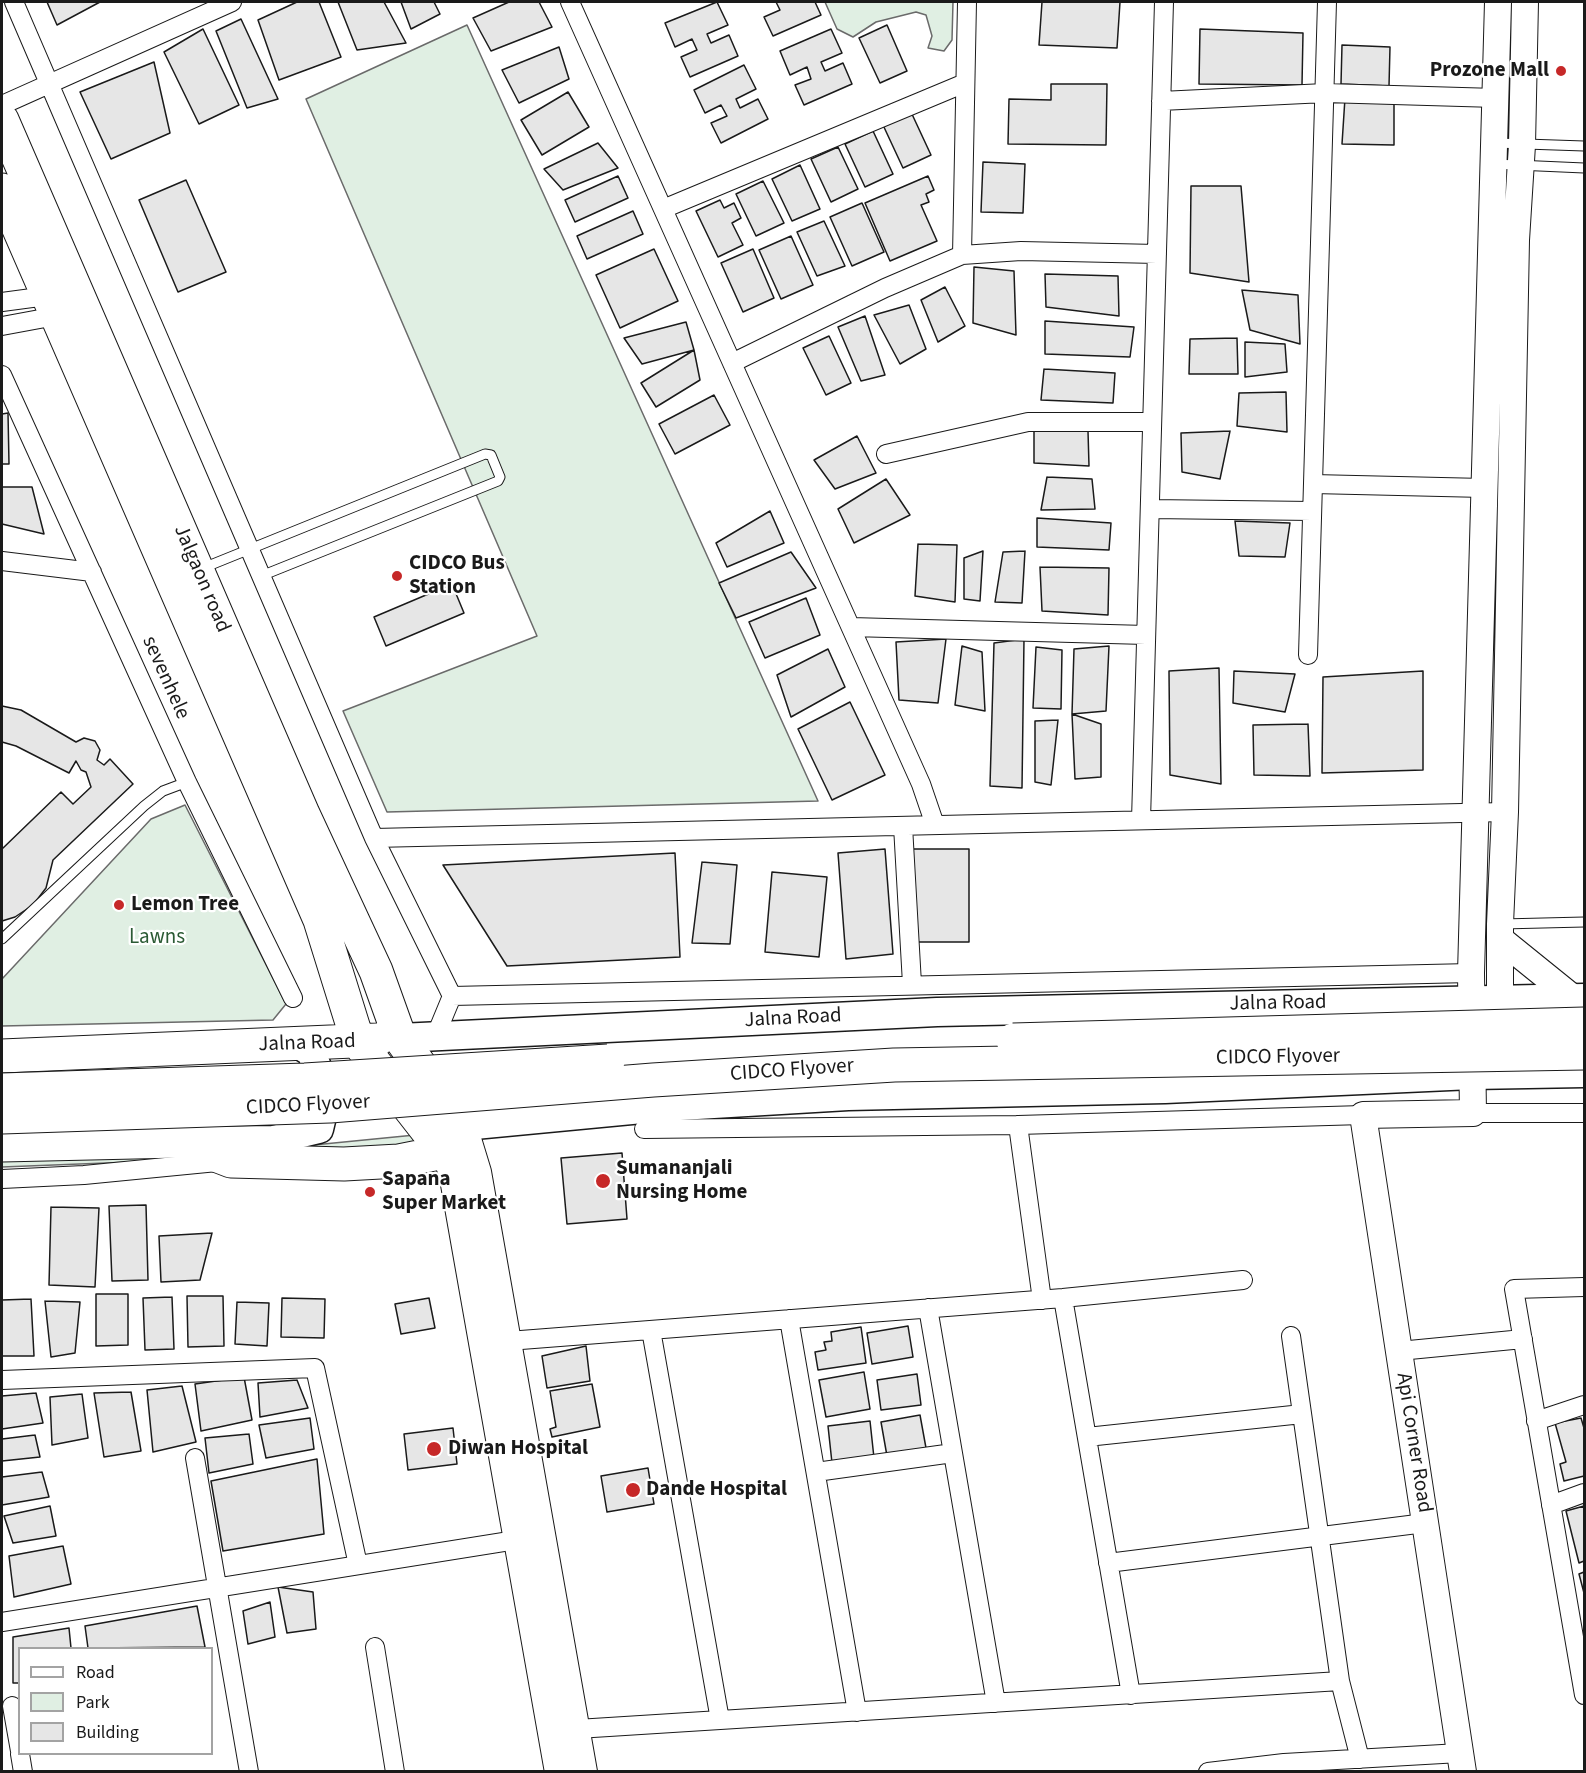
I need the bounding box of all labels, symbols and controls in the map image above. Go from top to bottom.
place label: Prozone Mall [1430,58,1549,84]
marker: Prozone Mall [1554,64,1568,78]
street label: Jalgaon road [167,521,235,637]
place label: CIDCO Bus Station [409,551,505,601]
marker: CIDCO Bus Station [390,569,404,583]
street label: sevenhele [135,632,195,724]
place label: Lemon Tree [131,892,239,918]
marker: Lemon Tree [112,898,126,912]
park label: Lawns [129,925,185,951]
street label: Jalna Road [1229,991,1327,1017]
street label: Jalna Road [744,1004,842,1034]
street label: Jalna Road [258,1030,356,1058]
street label: CIDCO Flyover [1216,1044,1340,1072]
street label: CIDCO Flyover [729,1054,855,1088]
street label: CIDCO Flyover [245,1090,371,1122]
place label: Sumananjali Nursing Home [616,1156,747,1206]
place label: Sapana Super Market [382,1167,506,1217]
marker: Sumananjali Nursing Home [594,1172,612,1190]
marker: Sapana Super Market [363,1185,377,1199]
street label: Api Corner Road [1389,1371,1437,1515]
place label: Diwan Hospital [448,1436,588,1462]
marker: Diwan Hospital [425,1440,443,1458]
place label: Dande Hospital [646,1477,787,1503]
marker: Dande Hospital [624,1481,642,1499]
legend [18,1647,213,1755]
text: Road [76,1660,115,1685]
text: Park [76,1690,110,1715]
text: Building [76,1720,139,1745]

